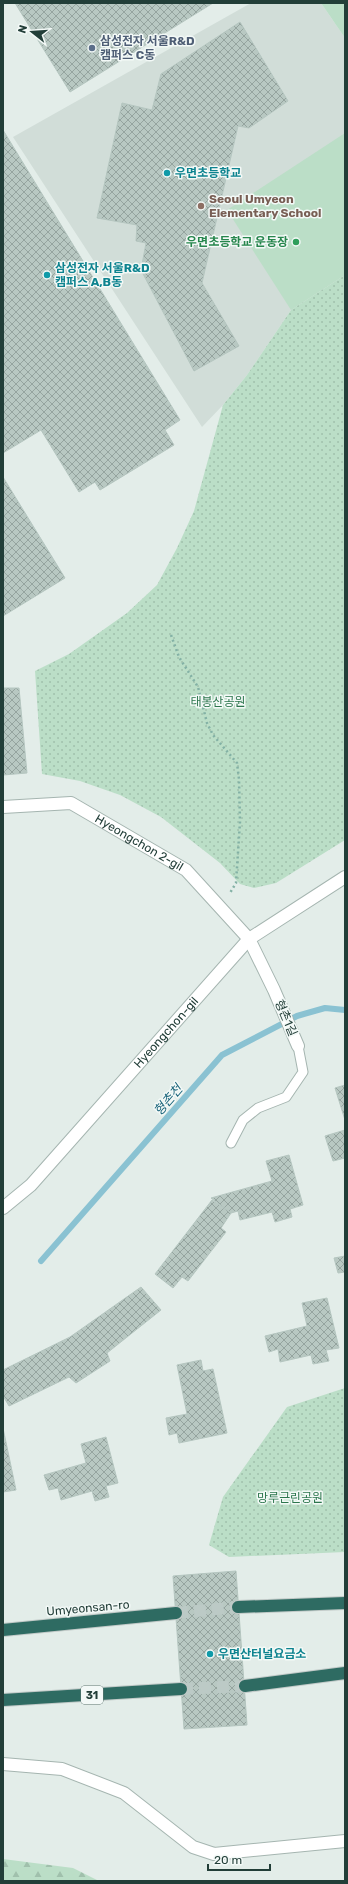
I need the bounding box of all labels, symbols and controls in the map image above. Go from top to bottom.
north arrow [12,12,52,52]
text: N [16,23,30,35]
place label: 삼성전자 서울R&D 캠퍼스 C동 [100,34,195,62]
marker: 삼성전자 서울R&D 캠퍼스 C동 [87,43,97,53]
place label: 우면초등학교 [175,166,241,180]
marker: 우면초등학교 [162,168,172,178]
place label: Seoul Umyeon Elementary School [209,192,321,220]
marker: Seoul Umyeon Elementary School [196,201,206,211]
place label: 우면초등학교 운동장 [186,235,288,249]
marker: 우면초등학교 운동장 [291,237,301,247]
place label: 삼성전자 서울R&D 캠퍼스 A,B동 [55,261,150,289]
marker: 삼성전자 서울R&D 캠퍼스 A,B동 [42,270,52,280]
park label: 태봉산공원 [190,695,246,709]
street label: Hyeongchon 2-gil [93,812,186,874]
street label: Hyeongchon-gil [131,994,201,1071]
street label: 형촌1길 [272,998,300,1038]
water label: 형촌천 [151,1081,186,1118]
park label: 망루근린공원 [257,1491,323,1505]
street label: Umyeonsan-ro [46,1597,130,1619]
place label: 우면산터널요금소 [218,1647,306,1661]
marker: 우면산터널요금소 [205,1649,215,1659]
road number: 31 [81,1686,103,1704]
scale bar [208,1846,270,1872]
text: 20 m [214,1853,242,1867]

